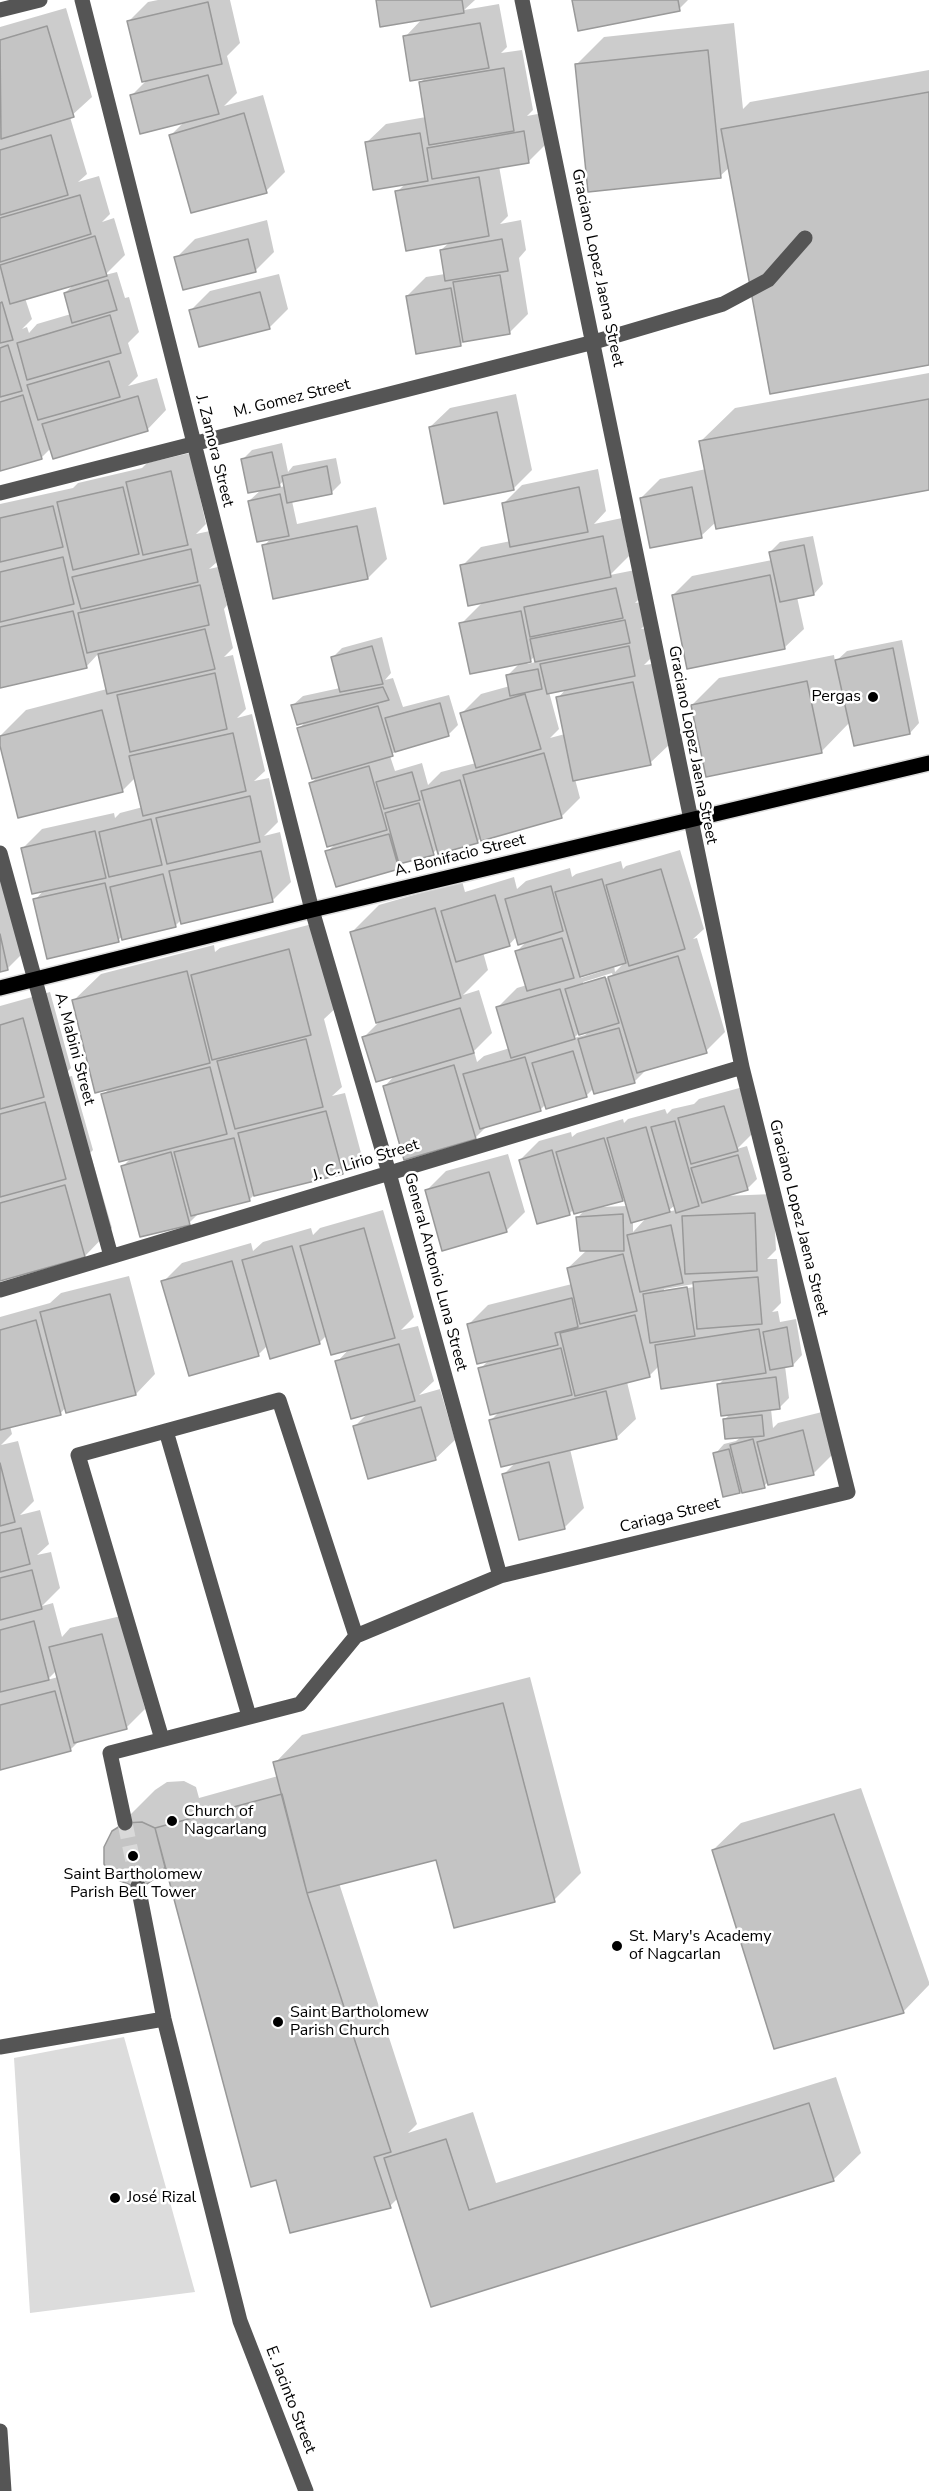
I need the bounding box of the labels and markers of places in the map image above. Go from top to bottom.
place label: Pergas [812,687,861,707]
marker: Pergas [866,690,880,704]
place label: Church of Nagcarlang [184,1802,267,1840]
marker: Church of Nagcarlang [165,1814,179,1828]
marker: Saint Bartholomew Parish Bell Tower [126,1849,140,1863]
place label: Saint Bartholomew Parish Bell Tower [64,1865,202,1903]
place label: St. Mary's Academy of Nagcarlan [629,1927,771,1965]
marker: St. Mary's Academy of Nagcarlan [610,1939,624,1953]
place label: Saint Bartholomew Parish Church [290,2003,429,2041]
marker: Saint Bartholomew Parish Church [271,2015,285,2029]
place label: José Rizal [127,2188,196,2208]
marker: José Rizal [108,2191,122,2205]

